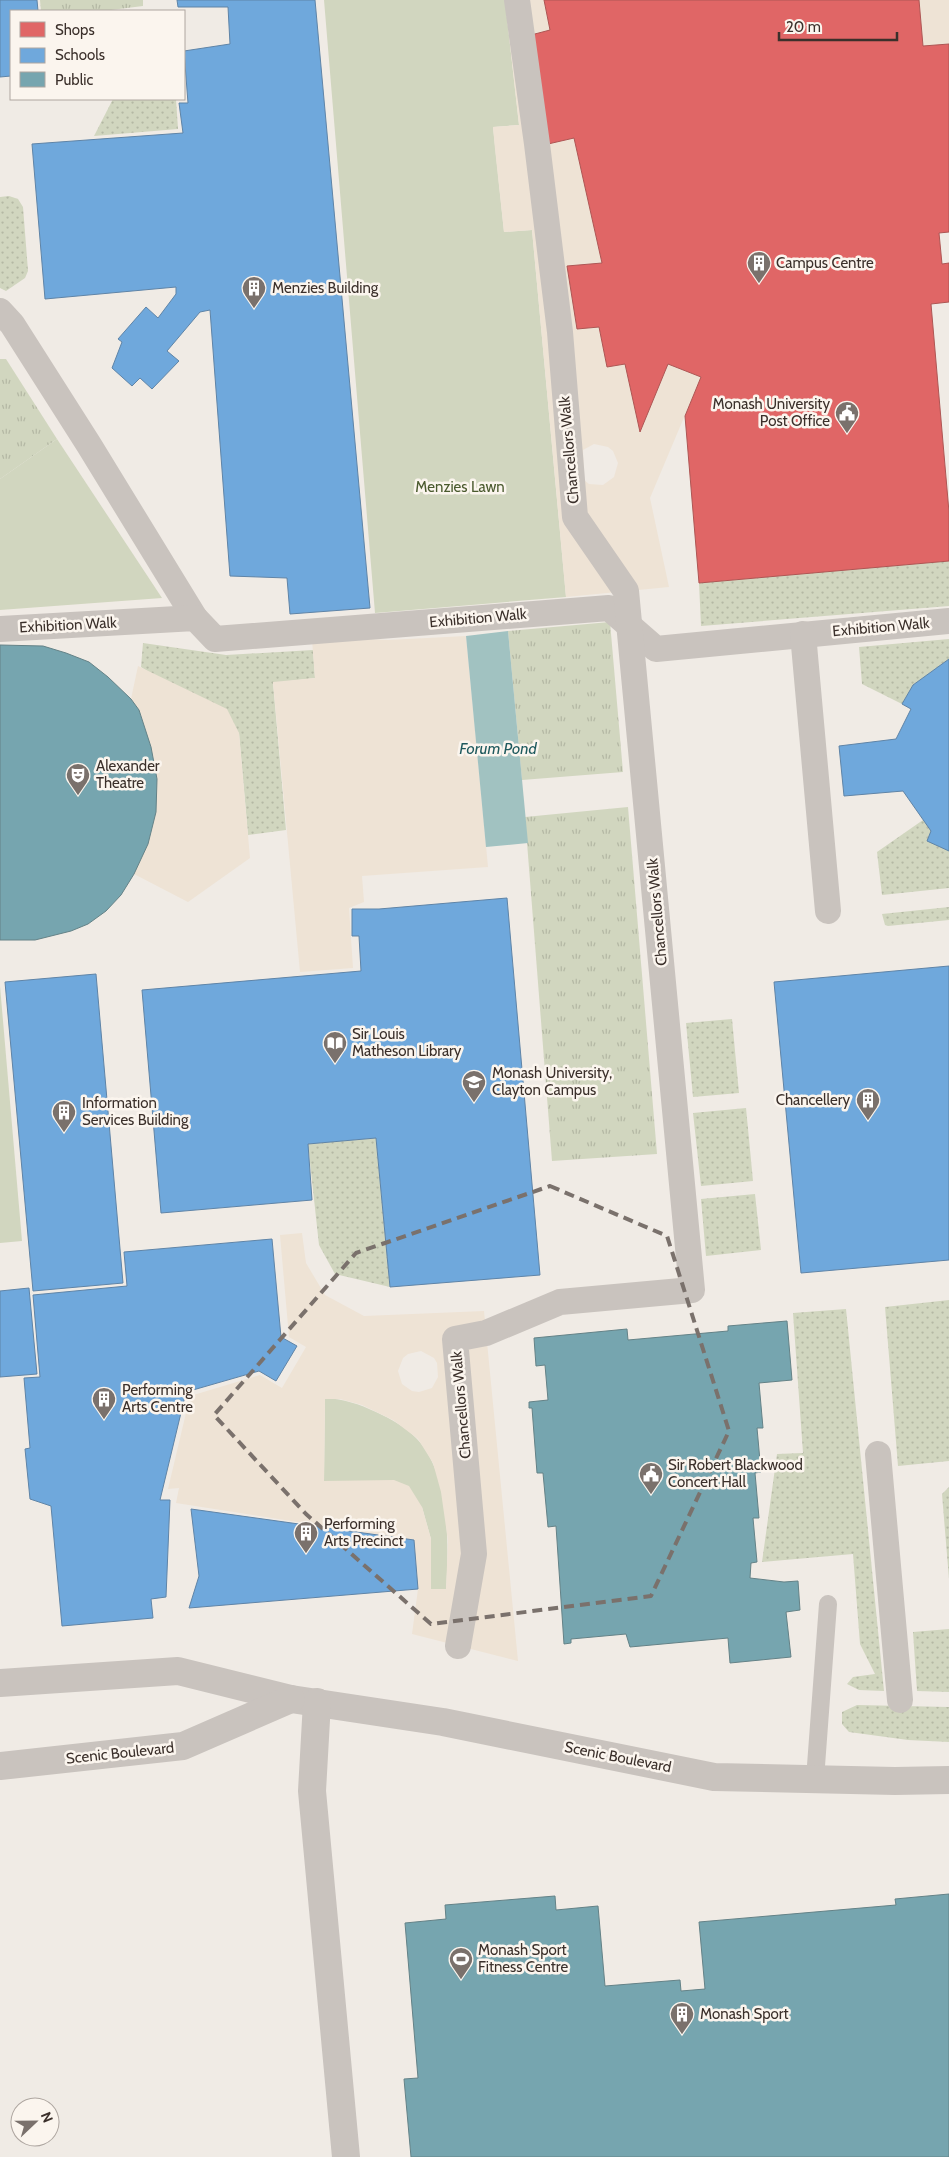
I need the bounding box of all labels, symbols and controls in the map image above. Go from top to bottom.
legend [10,10,185,100]
scale bar [779,10,896,42]
text: 20 m [786,18,821,36]
text: Shops [55,21,95,39]
text: Schools [55,46,105,64]
text: Public [55,71,93,89]
building icon: Campus Centre [746,250,772,284]
place label: Campus Centre [776,254,874,272]
building icon: Menzies Building [241,275,267,309]
place label: Menzies Building [272,279,379,297]
street label: Chancellors Walk [555,395,583,505]
place label: Monash University Post Office [713,395,830,430]
public building icon: Monash University Post Office [834,400,860,434]
park label: Menzies Lawn [415,478,505,496]
street label: Exhibition Walk [429,605,528,631]
street label: Exhibition Walk [19,613,117,637]
street label: Exhibition Walk [832,614,931,640]
water label: Forum Pond [459,739,538,758]
place label: Alexander Theatre [96,757,160,792]
theatre icon: Alexander Theatre [65,762,91,796]
street label: Chancellors Walk [643,857,671,967]
place label: Sir Louis Matheson Library [352,1025,462,1060]
library icon: Sir Louis Matheson Library [322,1030,348,1064]
place label: Monash University, Clayton Campus [492,1064,612,1099]
school or university icon: Monash University, Clayton Campus [461,1069,487,1103]
building icon: Chancellery [855,1087,881,1121]
place label: Chancellery [776,1091,850,1109]
place label: Information Services Building [82,1094,189,1129]
building icon: Information Services Building [51,1099,77,1133]
street label: Chancellors Walk [447,1350,475,1460]
place label: Performing Arts Centre [122,1381,193,1416]
building icon: Performing Arts Centre [91,1386,117,1420]
place label: Sir Robert Blackwood Concert Hall [668,1456,803,1491]
public building icon: Sir Robert Blackwood Concert Hall [638,1461,664,1495]
place label: Performing Arts Precinct [324,1515,404,1550]
building icon: Performing Arts Precinct [293,1520,319,1554]
street label: Scenic Boulevard [65,1738,175,1768]
street label: Scenic Boulevard [563,1738,673,1776]
place label: Monash Sport Fitness Centre [478,1941,568,1976]
sports icon: Monash Sport Fitness Centre [448,1946,474,1980]
building icon: Monash Sport [669,2001,695,2035]
place label: Monash Sport [700,2005,789,2023]
north arrow [10,2097,60,2147]
text: N [37,2109,57,2125]

